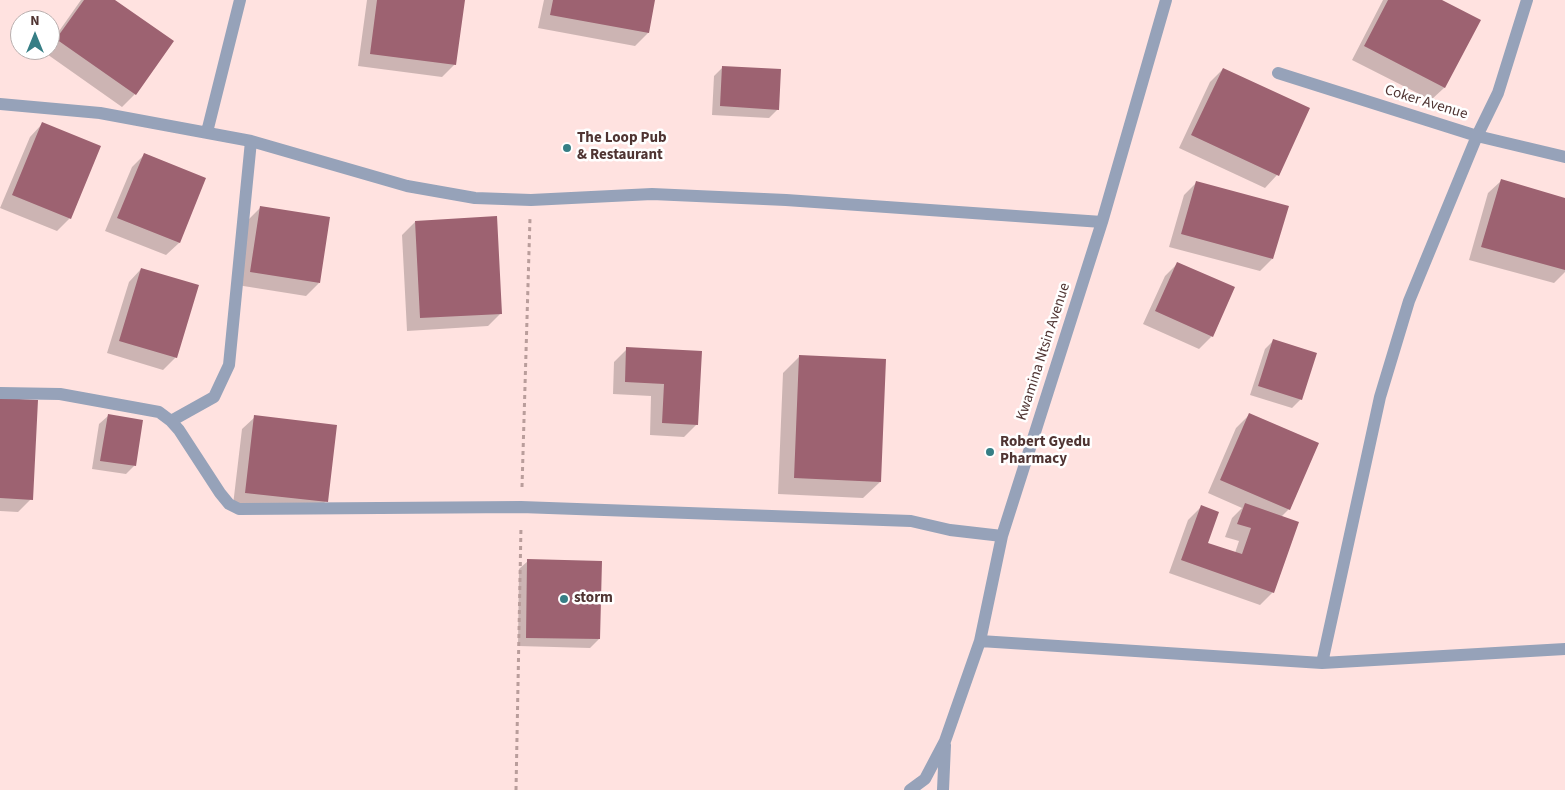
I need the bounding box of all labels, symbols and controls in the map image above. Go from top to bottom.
north arrow [10,10,60,60]
text: N [30,11,40,31]
street label: Coker Avenue [1382,82,1470,124]
place label: The Loop Pub & Restaurant [577,130,667,165]
marker: The Loop Pub & Restaurant [561,142,573,154]
street label: Kwamina Ntsin Avenue [1013,281,1075,423]
place label: Robert Gyedu Pharmacy [1000,434,1091,469]
marker: Robert Gyedu Pharmacy [984,446,996,458]
place label: storm [574,590,613,608]
marker: storm [558,593,570,605]

